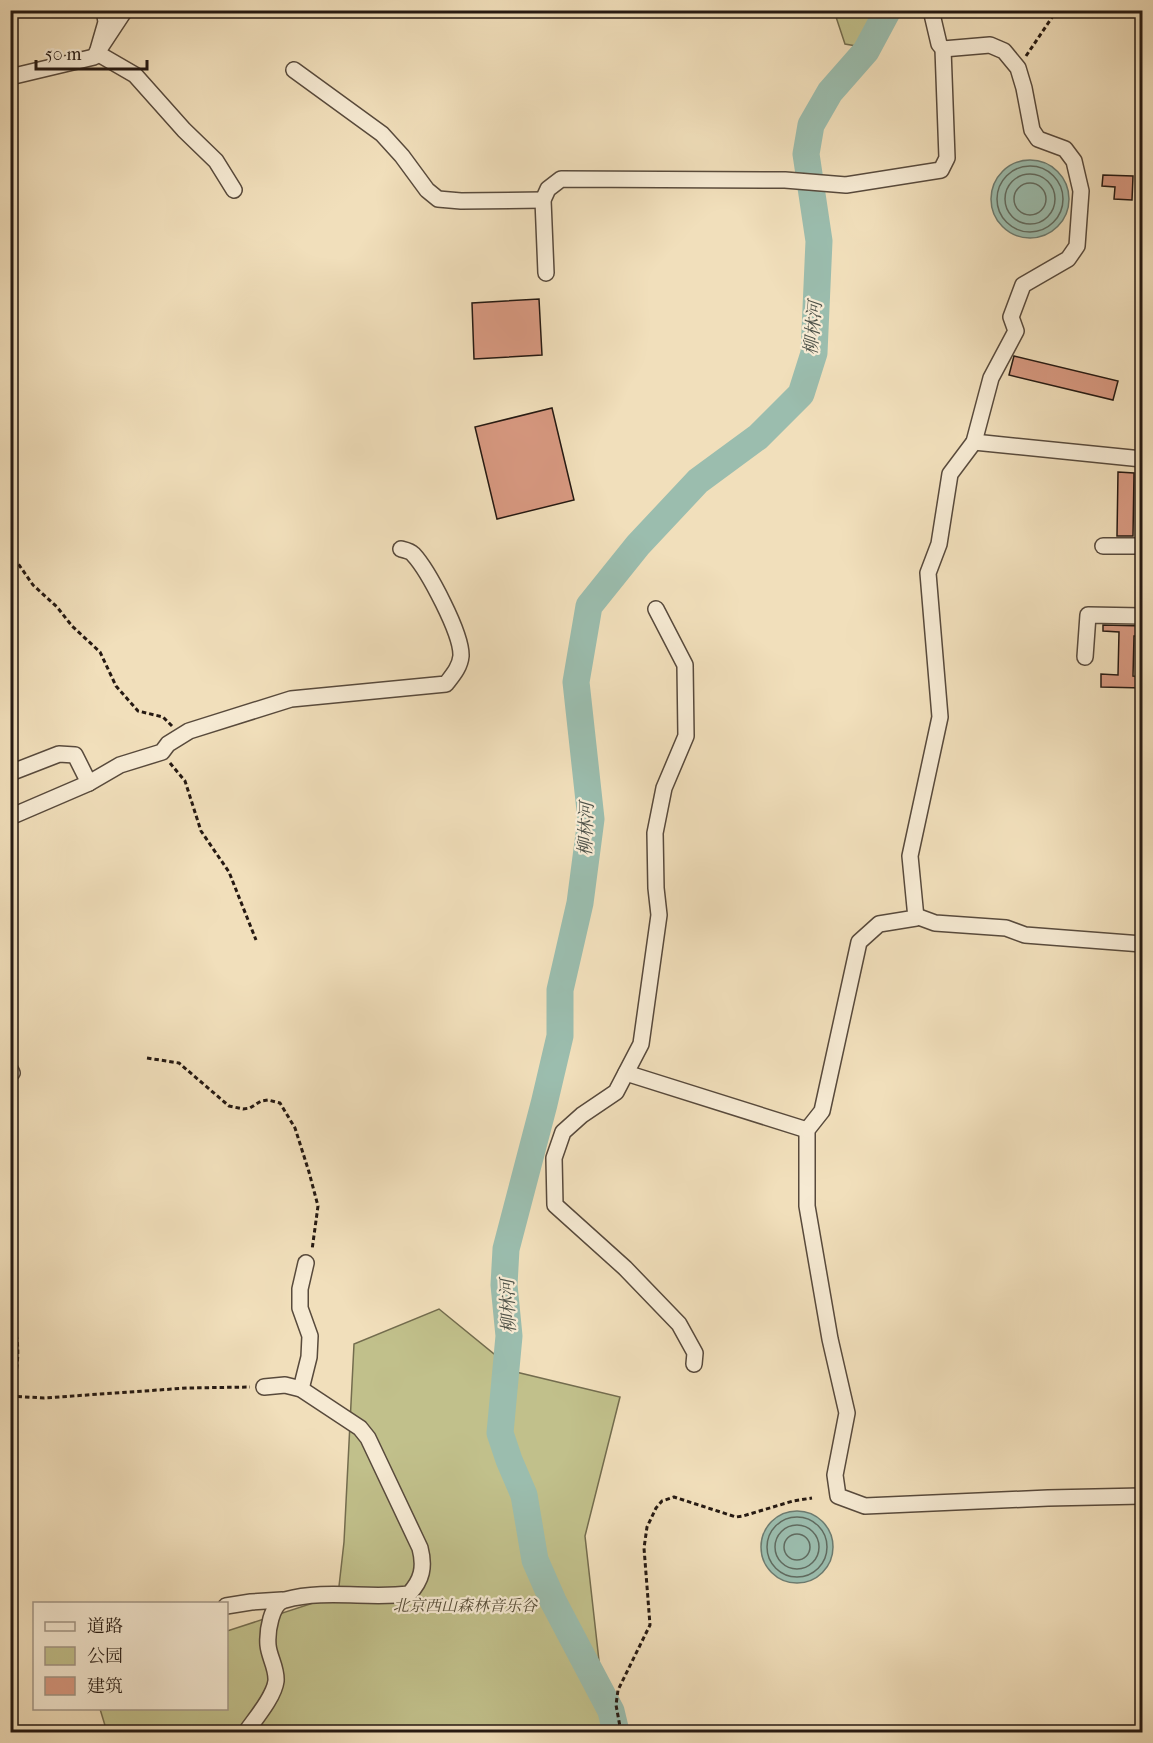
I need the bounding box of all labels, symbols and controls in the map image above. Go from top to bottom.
scale bar [36,33,147,71]
text: 50 m [45,44,82,65]
water label: 柳林河 [801,297,827,356]
water label: 柳林河 [575,799,598,856]
water label: 柳林河 [497,1276,520,1333]
park label: 北京西山森林音乐谷 [393,1596,538,1615]
legend [33,1602,228,1710]
text: 道路 [87,1616,123,1637]
text: 公园 [87,1646,123,1667]
text: 建筑 [87,1676,123,1697]

